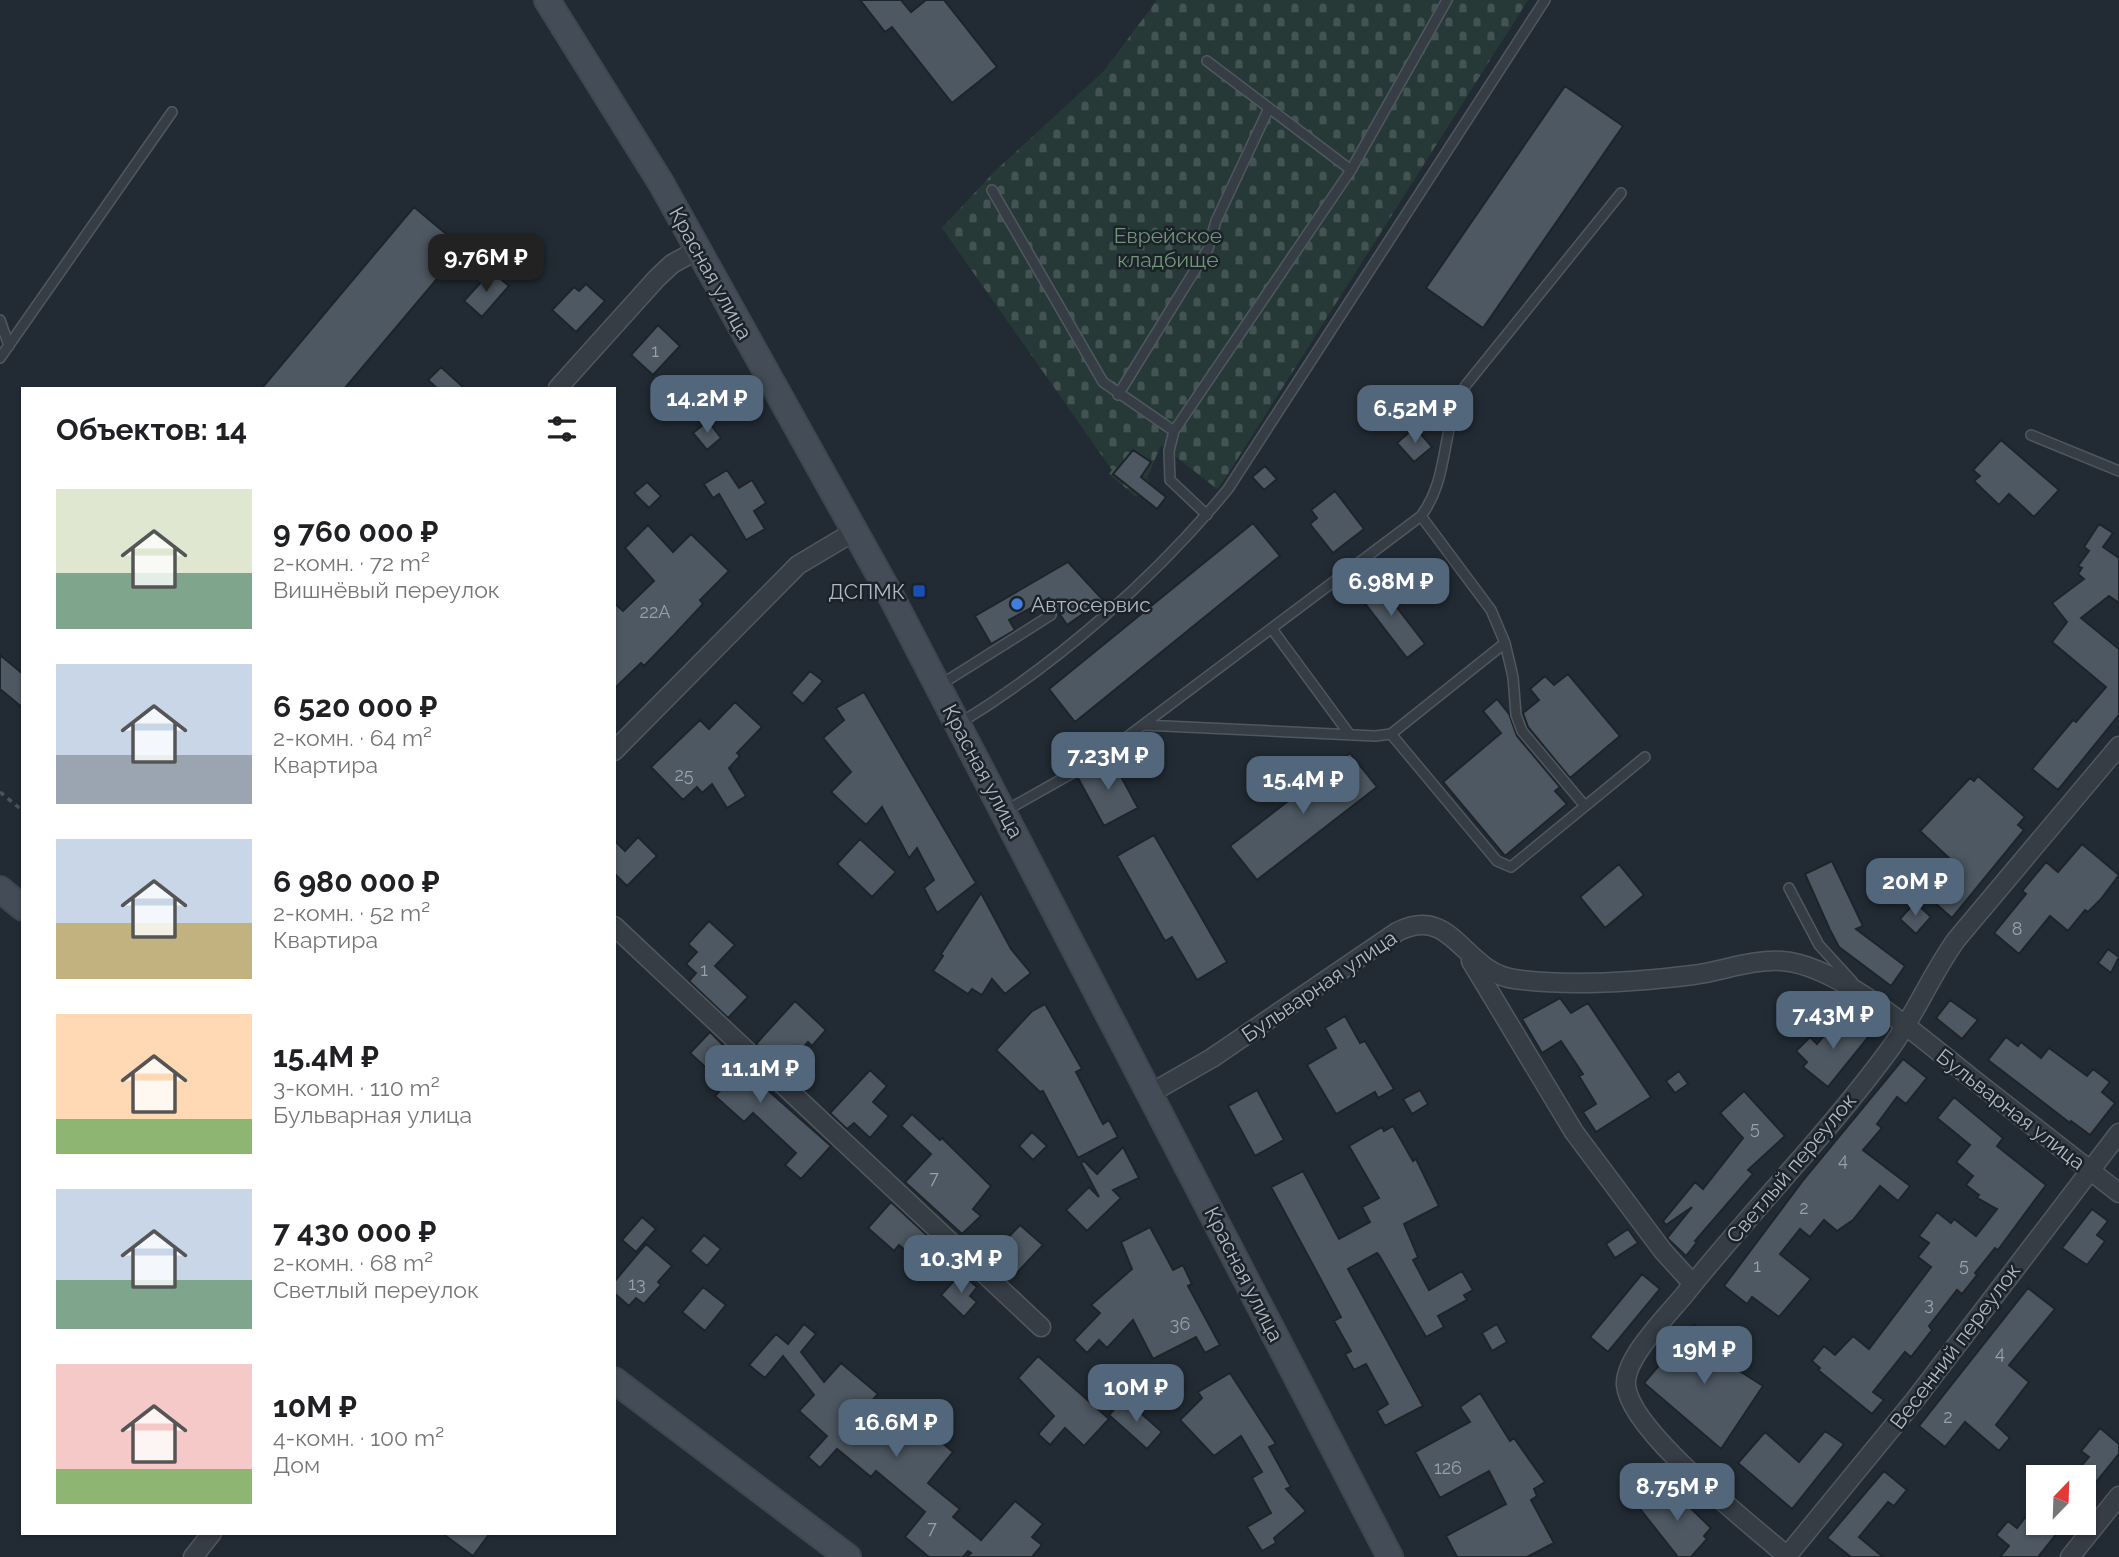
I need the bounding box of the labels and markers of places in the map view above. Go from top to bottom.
pin: 9.76M ₽ [421,234,551,294]
pin: 14.2M ₽ [642,376,772,435]
pin: 6.52M ₽ [1350,386,1480,445]
pin: 6.98M ₽ [1326,558,1456,618]
place label: ДСПМК [828,579,905,604]
marker: ДСПМК [911,583,927,599]
place label: Автосервис [1031,592,1151,617]
marker: Автосервис [1009,596,1025,612]
pin: 7.23M ₽ [1043,732,1173,792]
pin: 15.4M ₽ [1238,756,1368,816]
pin: 20M ₽ [1866,858,1964,918]
pin: 7.43M ₽ [1768,992,1898,1051]
pin: 11.1M ₽ [695,1046,825,1105]
pin: 10.3M ₽ [896,1236,1026,1295]
pin: 19M ₽ [1655,1326,1753,1386]
pin: 10M ₽ [1087,1364,1185,1424]
pin: 16.6M ₽ [831,1400,961,1459]
pin: 8.75M ₽ [1612,1464,1742,1523]

